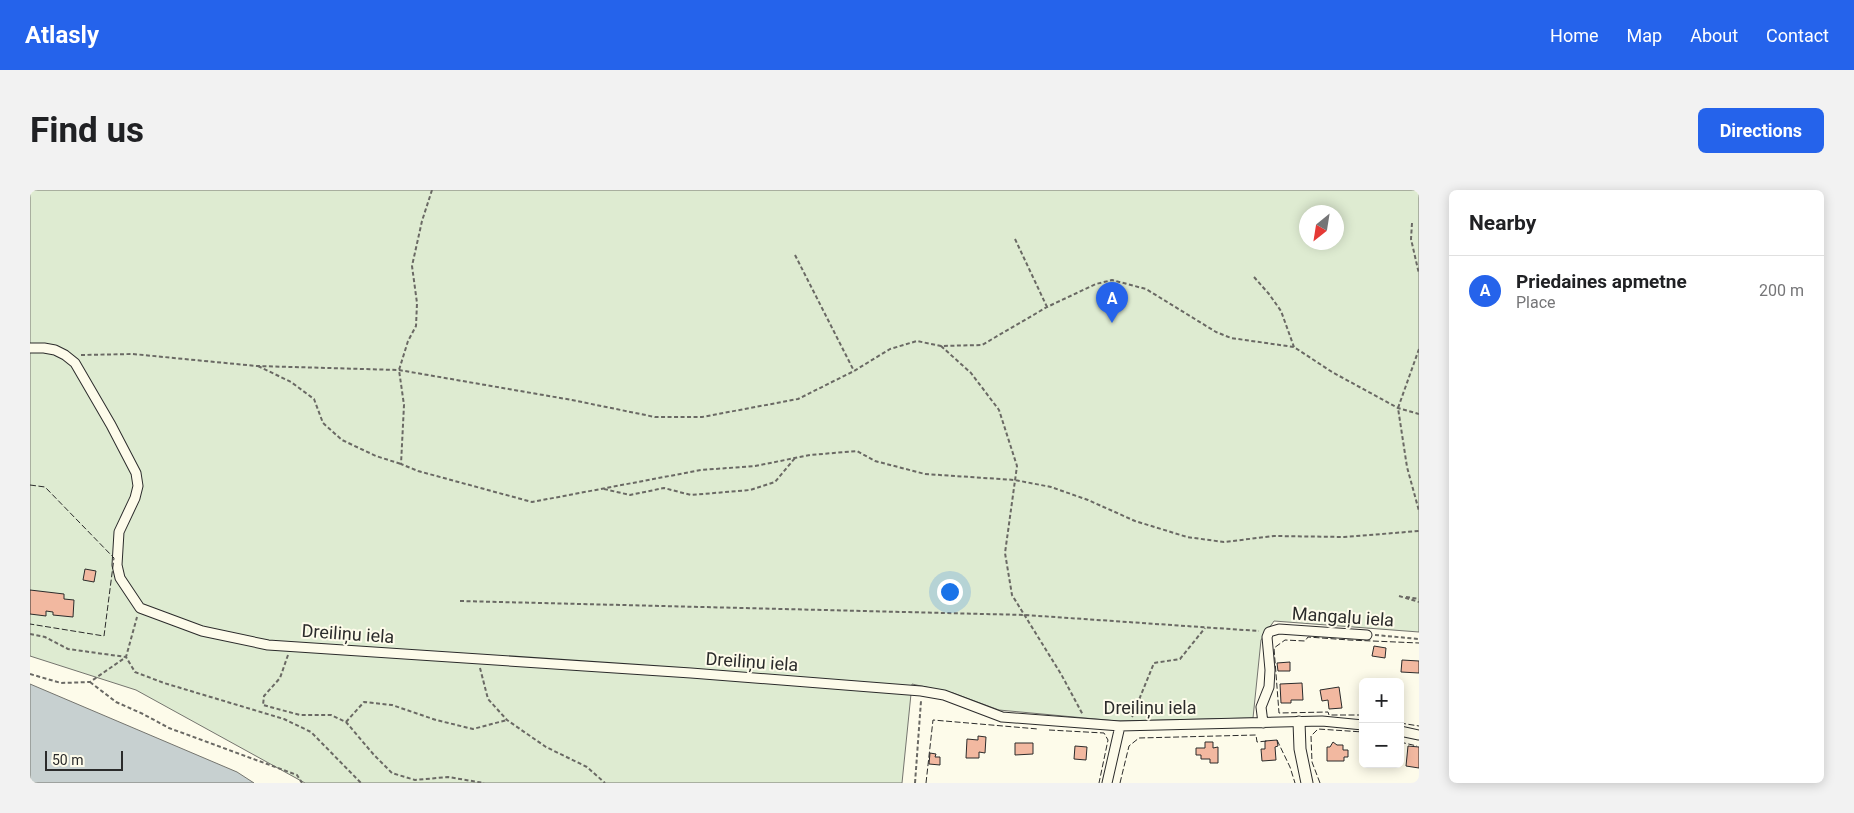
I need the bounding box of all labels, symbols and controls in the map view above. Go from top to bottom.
text: Atlasly [25,21,99,49]
text: Home [1550,25,1599,46]
text: Map [1627,25,1662,46]
text: About [1690,25,1738,46]
text: Contact [1766,25,1829,46]
button: Directions [1698,108,1824,153]
text: Find us [30,110,144,151]
north arrow [1299,205,1344,250]
text: Nearby [1469,211,1536,235]
text: Priedaines apmetne [1516,270,1687,293]
text: A [1480,281,1490,300]
text: 200 m [1759,281,1804,300]
pin: A [1096,282,1128,323]
text: Place [1516,293,1556,312]
your location [937,579,963,605]
street label: Mangaļu iela [1291,602,1395,632]
street label: Dreiliņu iela [301,620,395,648]
street label: Dreiliņu iela [705,648,799,676]
map controls [1359,678,1404,768]
button: + [1359,678,1404,723]
street label: Dreiliņu iela [1104,697,1196,719]
button: − [1359,723,1404,768]
scale bar [45,748,122,771]
text: 50 m [52,752,84,768]

